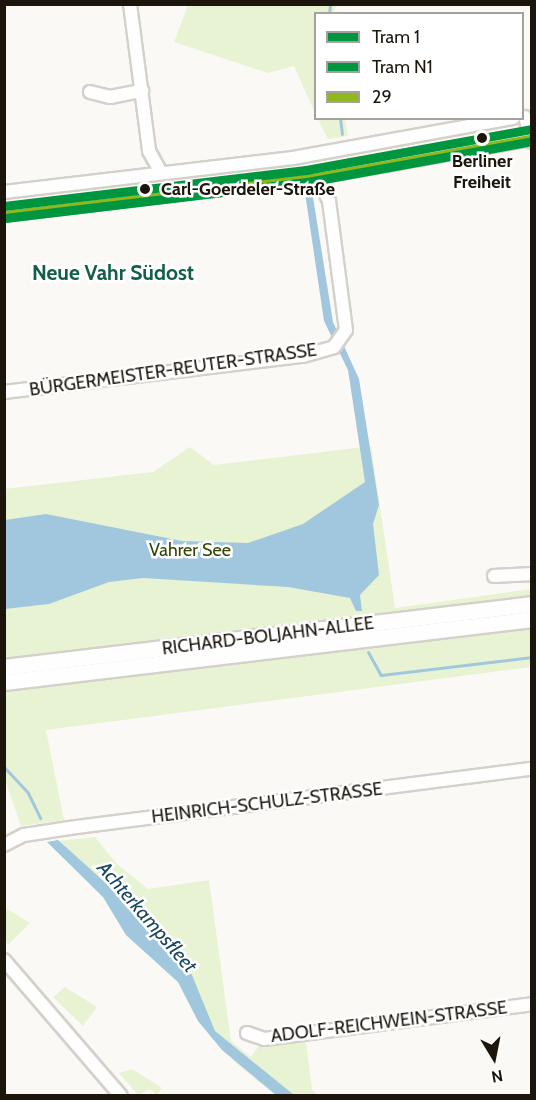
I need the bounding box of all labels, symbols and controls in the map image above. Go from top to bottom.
legend [314,12,524,120]
text: Tram 1 [372,26,420,48]
text: Tram N1 [372,56,433,78]
text: 29 [372,86,392,108]
marker: Berliner Freiheit [471,127,493,149]
place label: Berliner Freiheit [452,151,512,194]
marker: Carl-Goerdeler-Straße [134,178,156,200]
place label: Carl-Goerdeler-Straße [161,178,335,200]
district label: Neue Vahr Südost [32,260,194,286]
street label: BÜRGERMEISTER-REUTER-STRASSE [28,339,318,401]
park label: Vahrer See [149,539,231,561]
street label: RICHARD-BOLJAHN-ALLEE [161,612,375,660]
street label: HEINRICH-SCHULZ-STRASSE [150,778,384,828]
water label: Achterkampsfleet [92,856,202,978]
street label: ADOLF-REICHWEIN-STRASSE [270,997,508,1047]
north arrow [464,1028,524,1088]
text: N [490,1066,504,1087]

